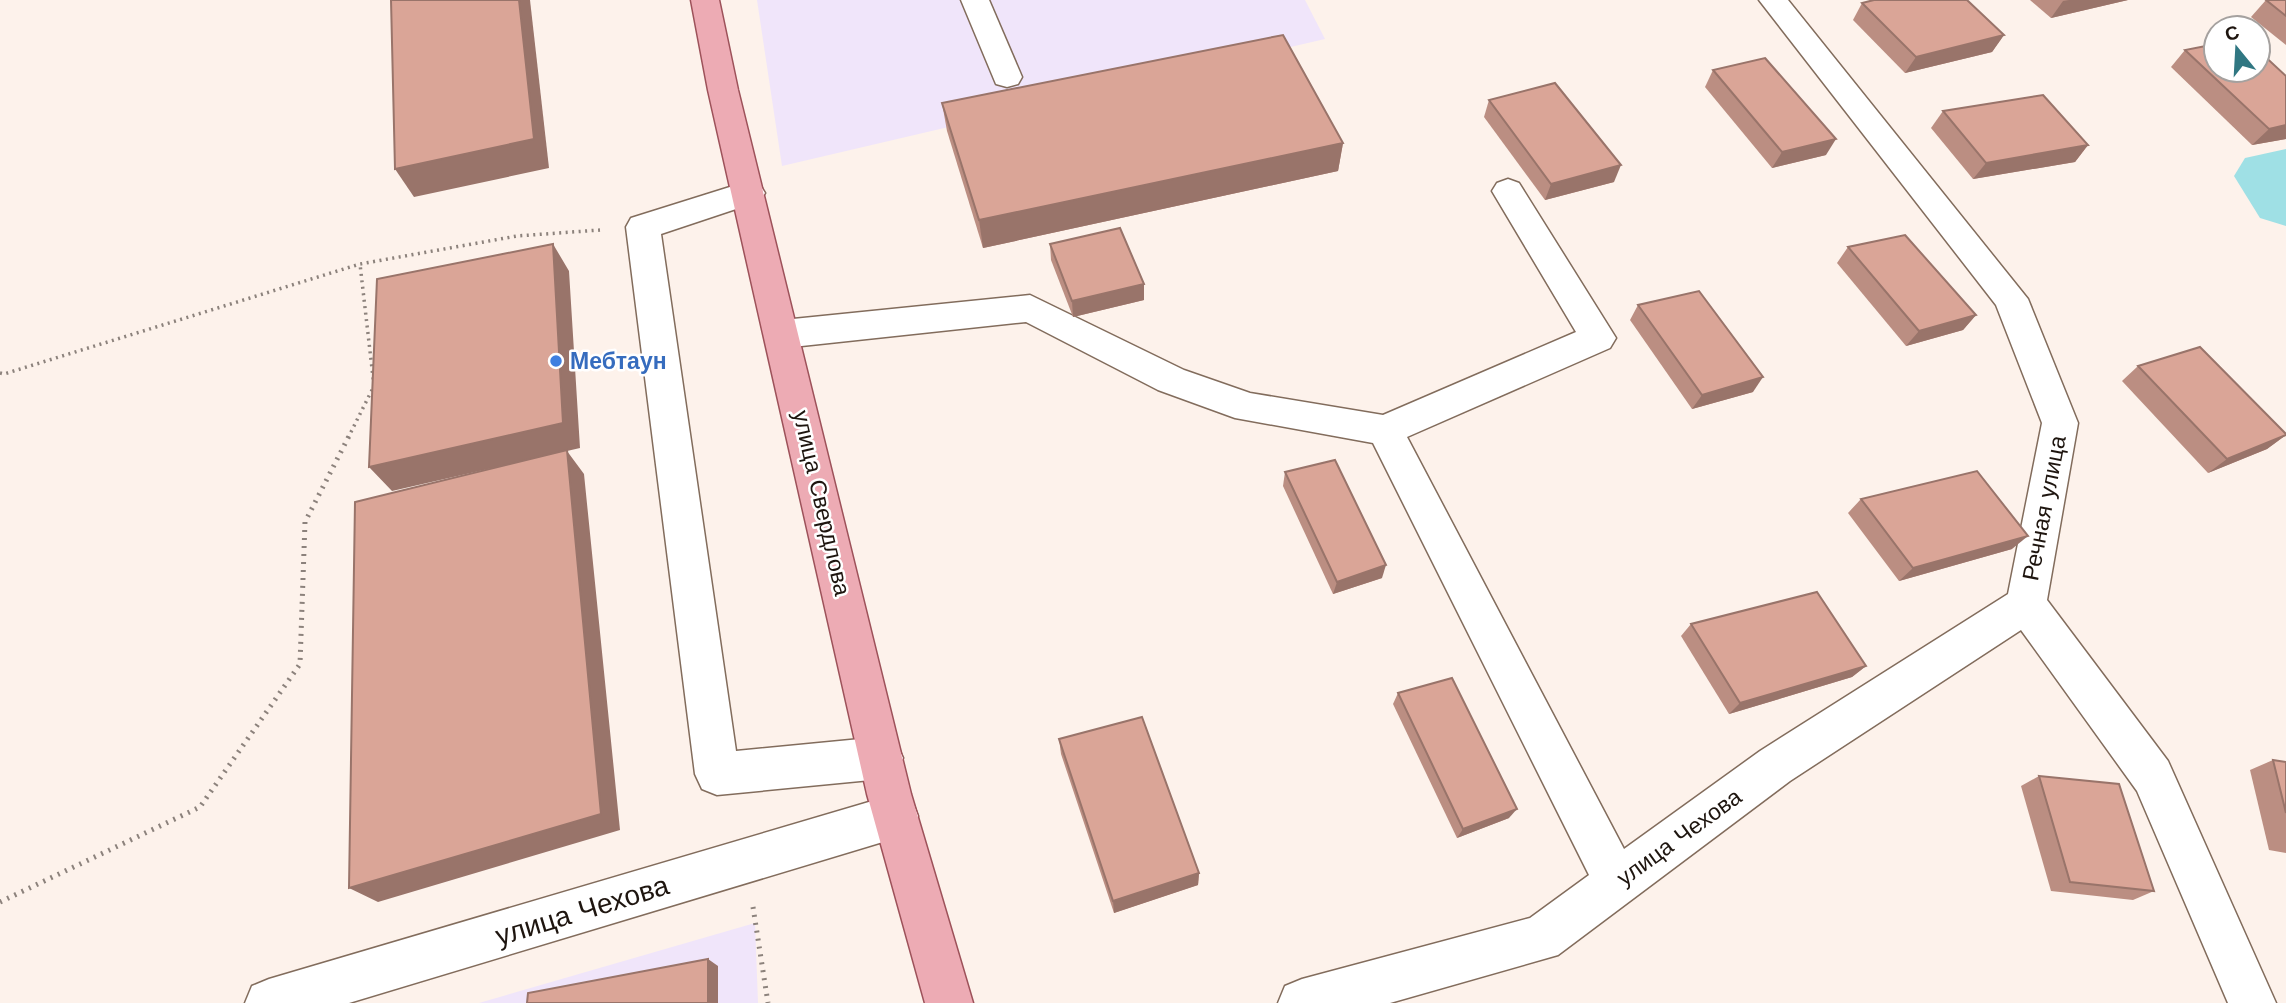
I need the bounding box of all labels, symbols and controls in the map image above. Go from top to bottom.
north arrow [2202,14,2272,84]
text: С [2222,20,2242,46]
place label: Мебтаун [570,348,667,375]
marker: Мебтаун [548,353,564,369]
street label: улица Свердлова [787,408,856,599]
street label: Речная улица [2017,433,2072,583]
street label: улица Чехова [1612,783,1747,892]
street label: улица Чехова [491,868,673,953]

